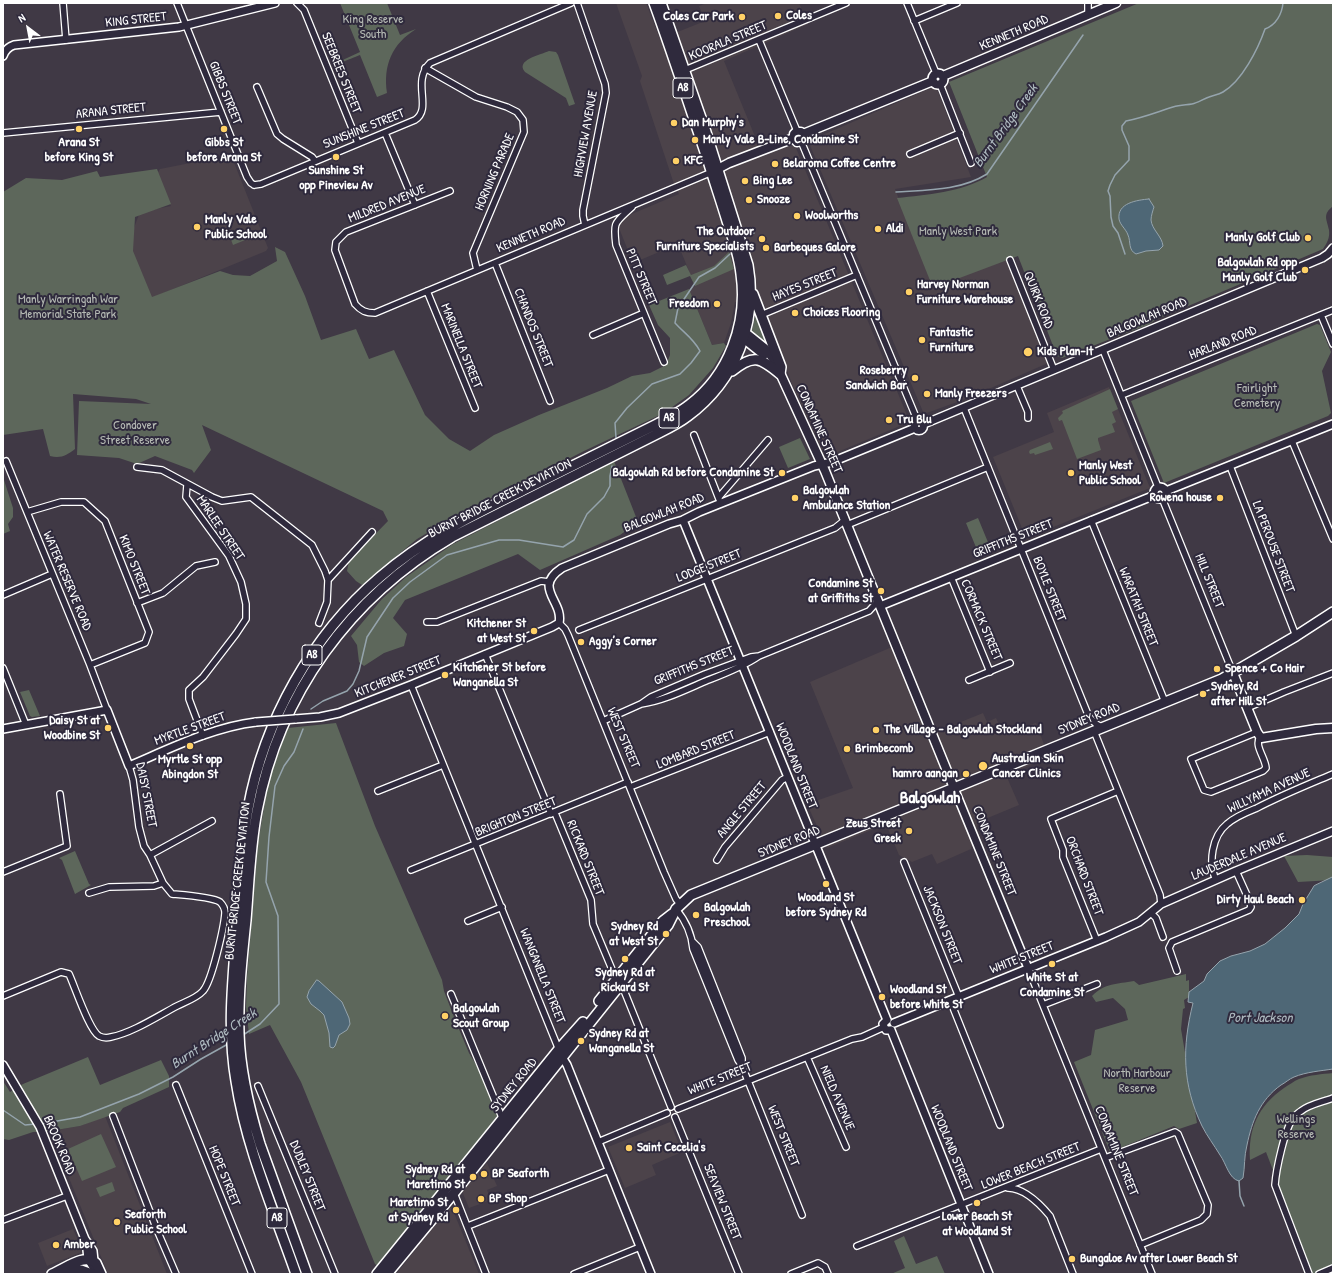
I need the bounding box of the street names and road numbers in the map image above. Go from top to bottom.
street label: KING STREET [105,9,167,31]
street label: KENNETH ROAD [977,12,1051,54]
street label: KOORALA STREET [687,18,769,64]
street label: SEEBREES STREET [318,30,364,116]
street label: GIBBS STREET [205,59,245,127]
road number: A8 [673,78,693,98]
street label: HIGHVIEW AVENUE [571,89,601,179]
street label: ARANA STREET [75,100,147,122]
street label: SUNSHINE STREET [321,106,407,152]
street label: HORNING PARADE [472,131,518,213]
street label: MILDRED AVENUE [346,181,428,227]
street label: KENNETH ROAD [494,214,568,256]
street label: PITT STREET [622,246,660,308]
street label: HAYES STREET [770,265,840,305]
street label: QUIRK ROAD [1020,269,1056,331]
street label: CHANDOS STREET [510,286,556,370]
street label: BALGOWLAH ROAD [1105,294,1189,342]
street label: MARINELLA STREET [437,301,485,391]
street label: HARLAND ROAD [1187,322,1259,364]
street label: CONDAMINE STREET [792,382,846,476]
road number: A8 [659,408,679,428]
street label: BURNT BRIDGE CREEK DEVIATION [426,456,574,542]
street label: BALGOWLAH ROAD [622,490,706,536]
street label: MARLEE STREET [193,493,247,563]
street label: LA PEROUSE STREET [1248,499,1298,595]
street label: GRIFFITHS STREET [971,516,1055,562]
street label: WATER RESERVE ROAD [39,529,95,633]
street label: KIMO STREET [115,533,153,597]
street label: LODGE STREET [674,546,744,586]
street label: HILL STREET [1191,552,1227,610]
street label: BOYLE STREET [1029,554,1069,624]
street label: WARATAH STREET [1115,565,1161,649]
street label: CORMACK STREET [957,577,1005,663]
street label: GRIFFITHS STREET [652,643,736,689]
road number: A8 [302,645,322,665]
street label: KITCHENER STREET [352,653,444,701]
street label: SYDNEY ROAD [1056,700,1122,738]
street label: WEST STREET [603,705,643,771]
street label: MYRTLE STREET [152,709,228,749]
street label: WOODLAND STREET [772,721,820,811]
street label: LOMBARD STREET [654,727,738,773]
street label: DAISY STREET [132,761,160,829]
street label: WILLYAMA AVENUE [1225,765,1313,817]
street label: ANGLE STREET [714,779,770,841]
street label: BRIGHTON STREET [473,794,559,840]
street label: BURNT BRIDGE CREEK DEVIATION [222,801,254,961]
street label: CONDAMINE STREET [969,804,1019,898]
street label: RICKARD STREET [563,818,607,898]
street label: SYDNEY ROAD [756,823,822,861]
street label: LAUDERDALE AVENUE [1189,830,1289,884]
street label: ORCHARD STREET [1062,834,1106,918]
street label: JACKSON STREET [919,883,965,967]
street label: WANGANELLA STREET [516,926,568,1026]
street label: WHITE STREET [988,938,1056,978]
street label: SYDNEY ROAD [488,1055,540,1115]
street label: WHITE STREET [686,1059,754,1099]
street label: NIELD AVENUE [816,1063,858,1133]
street label: WEST STREET [764,1103,802,1169]
street label: WOODLAND STREET [927,1103,975,1193]
street label: CONDAMINE STREET [1091,1104,1141,1198]
street label: BROOK ROAD [40,1113,78,1177]
street label: DUDLEY STREET [286,1139,328,1213]
street label: LOWER BEACH STREET [979,1139,1083,1193]
street label: HOPE STREET [205,1143,243,1209]
street label: SEAVIEW STREET [700,1162,744,1242]
road number: A8 [267,1208,287,1228]

